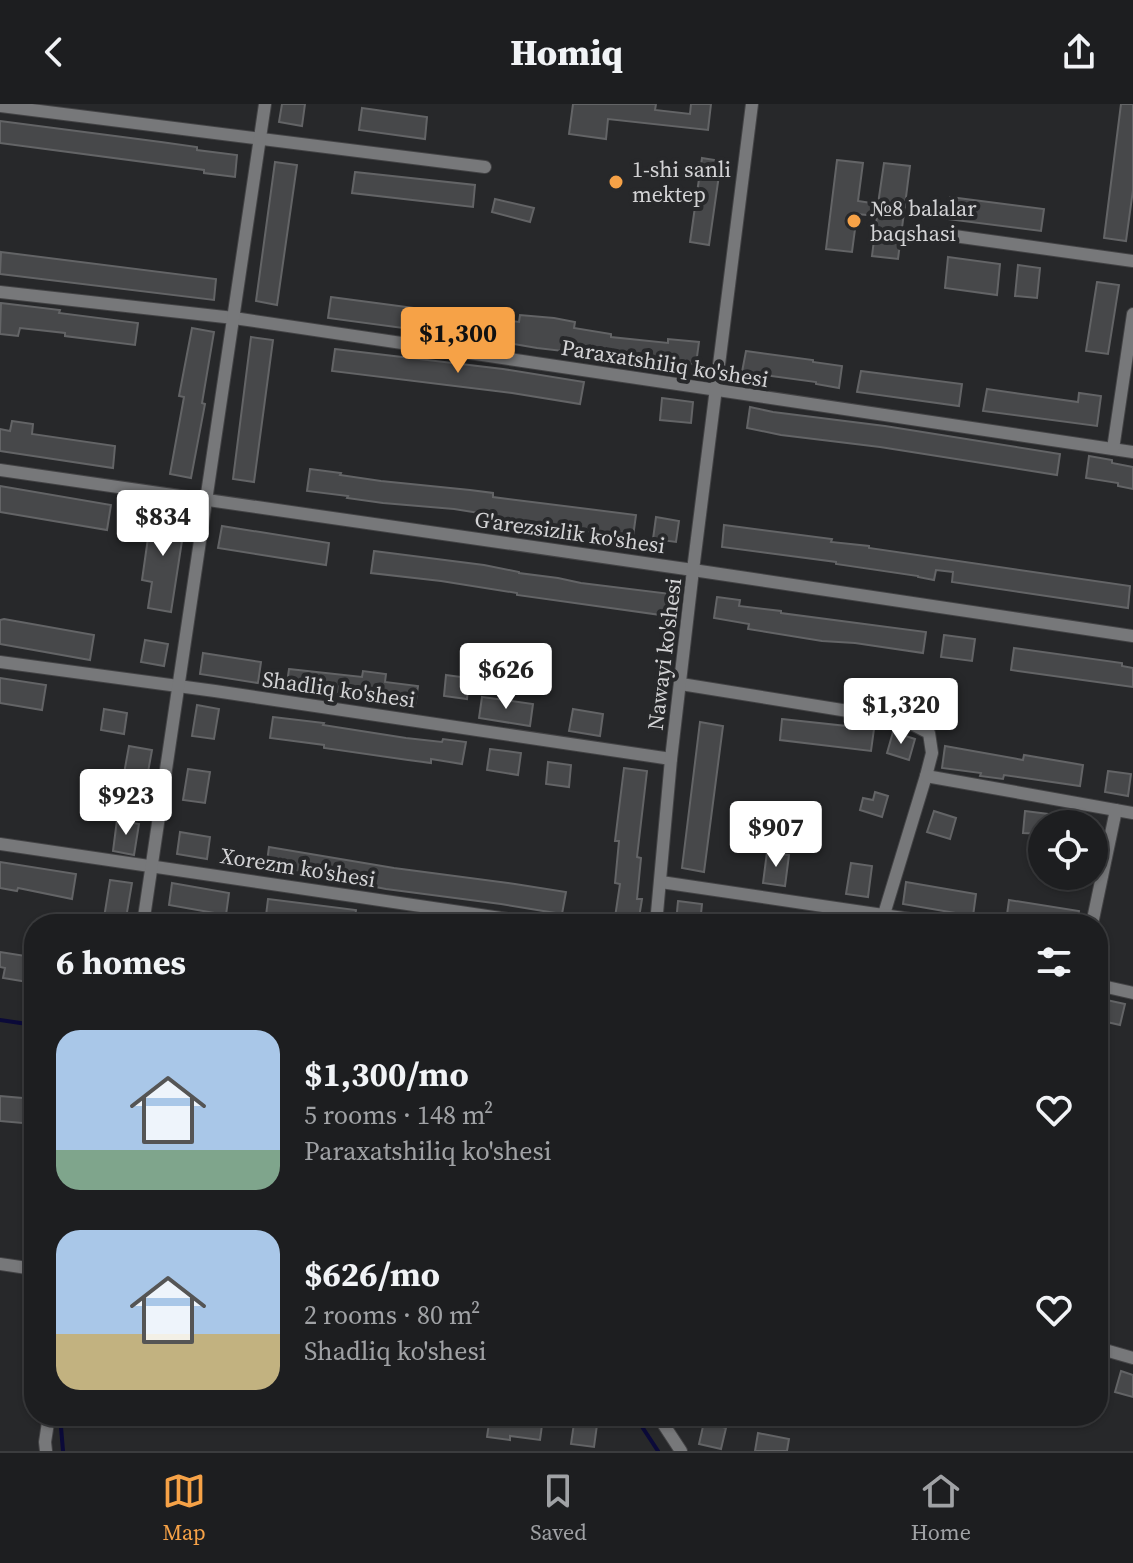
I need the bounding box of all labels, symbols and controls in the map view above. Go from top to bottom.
text: Homiq [510,28,623,77]
icon: back [32,30,76,74]
icon: share [1057,30,1101,74]
place label: 1-shi sanli mektep [632,154,731,209]
marker: 1-shi sanli mektep [607,173,625,191]
place label: №8 balalar baqshasi [870,193,977,248]
marker: №8 balalar baqshasi [845,212,863,230]
pin: $1,300 [393,307,523,375]
text: $1,300 [419,315,497,351]
street label: Paraxatshiliq ko'shesi [559,332,771,394]
pin: $834 [116,490,210,558]
text: $834 [135,498,191,534]
street label: G'arezsizlik ko'shesi [473,504,667,560]
street label: Nawayi ko'shesi [640,576,688,732]
pin: $626 [459,643,553,711]
text: $626 [478,651,534,687]
street label: Shadliq ko'shesi [260,663,418,715]
pin: $1,320 [836,678,966,746]
text: $1,320 [862,686,940,722]
pin: $923 [79,769,173,837]
text: $923 [98,777,154,813]
pin: $907 [729,801,823,869]
text: $907 [748,809,804,845]
map controls [1028,810,1108,890]
button: locate [1028,810,1108,890]
street label: Xorezm ko'shesi [218,840,378,894]
text: 6 homes [56,939,186,985]
icon: filters [1032,940,1076,984]
text: $1,300/mo [304,1051,469,1097]
icon: home [120,1062,216,1158]
icon: heart [1032,1088,1076,1132]
text: 5 rooms · 148 m² [304,1097,493,1133]
text: Paraxatshiliq ko'shesi [304,1133,552,1169]
text: $626/mo [304,1251,440,1297]
icon: home [120,1262,216,1358]
icon: heart [1032,1288,1076,1332]
text: 2 rooms · 80 m² [304,1297,480,1333]
text: Shadliq ko'shesi [304,1333,487,1369]
tab: Map [162,1469,206,1547]
tab: Saved [530,1469,587,1547]
tab: Home [911,1469,971,1547]

